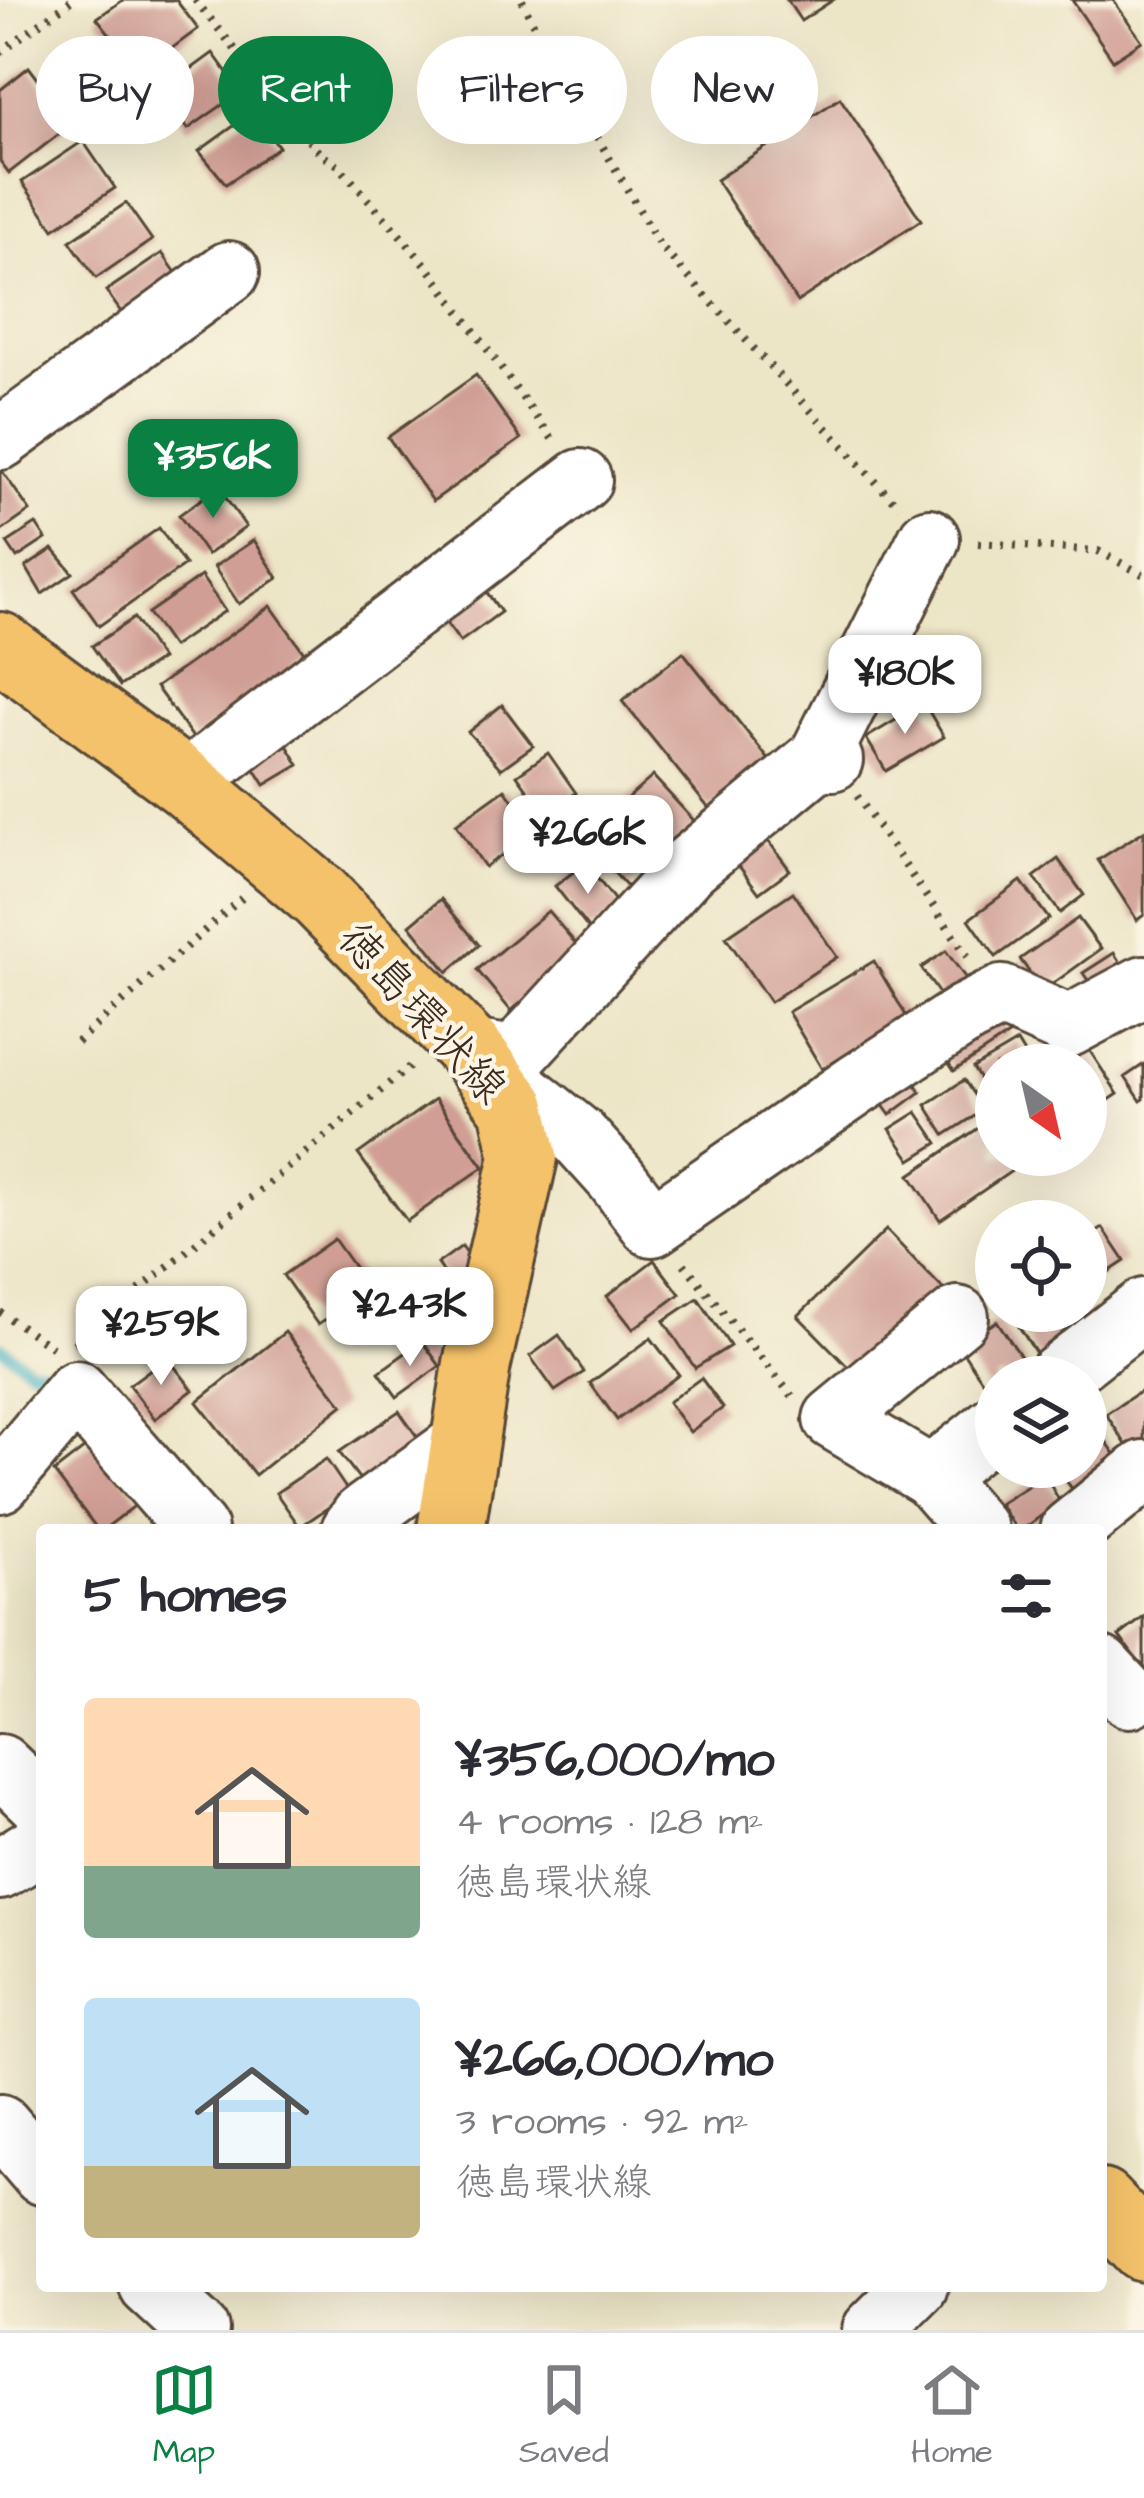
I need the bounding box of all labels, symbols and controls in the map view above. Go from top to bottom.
chip: Buy [36,36,194,144]
chip: Rent [218,36,393,144]
chip: Filters [417,36,627,144]
chip: New [651,36,818,144]
pin: ¥356K [129,419,297,521]
text: ¥356K [155,431,271,485]
pin: ¥180K [821,635,989,737]
text: ¥180K [855,647,955,701]
pin: ¥266K [504,795,672,897]
text: ¥266K [530,807,646,861]
street label: 徳島環状線 [323,910,520,1118]
north arrow [975,1044,1107,1176]
map controls [975,1044,1107,1488]
button: locate [975,1200,1107,1332]
pin: ¥243K [326,1267,494,1369]
text: ¥243K [353,1279,467,1333]
pin: ¥259K [77,1286,245,1388]
text: ¥259K [103,1298,219,1352]
button: layers [975,1356,1107,1488]
text: 5 homes [84,1561,287,1632]
icon: filters [993,1563,1059,1629]
text: ¥356,000/mo [456,1725,774,1796]
icon: home [180,1746,324,1890]
text: 4 rooms · 128 m² [456,1796,763,1850]
text: 徳島環状線 [456,1857,651,1911]
text: ¥266,000/mo [456,2025,774,2096]
icon: home [180,2046,324,2190]
text: 3 rooms · 92 m² [456,2096,749,2150]
text: 徳島環状線 [456,2157,651,2211]
tab: Map [151,2357,217,2475]
tab: Saved [519,2357,609,2475]
tab: Home [911,2357,993,2475]

